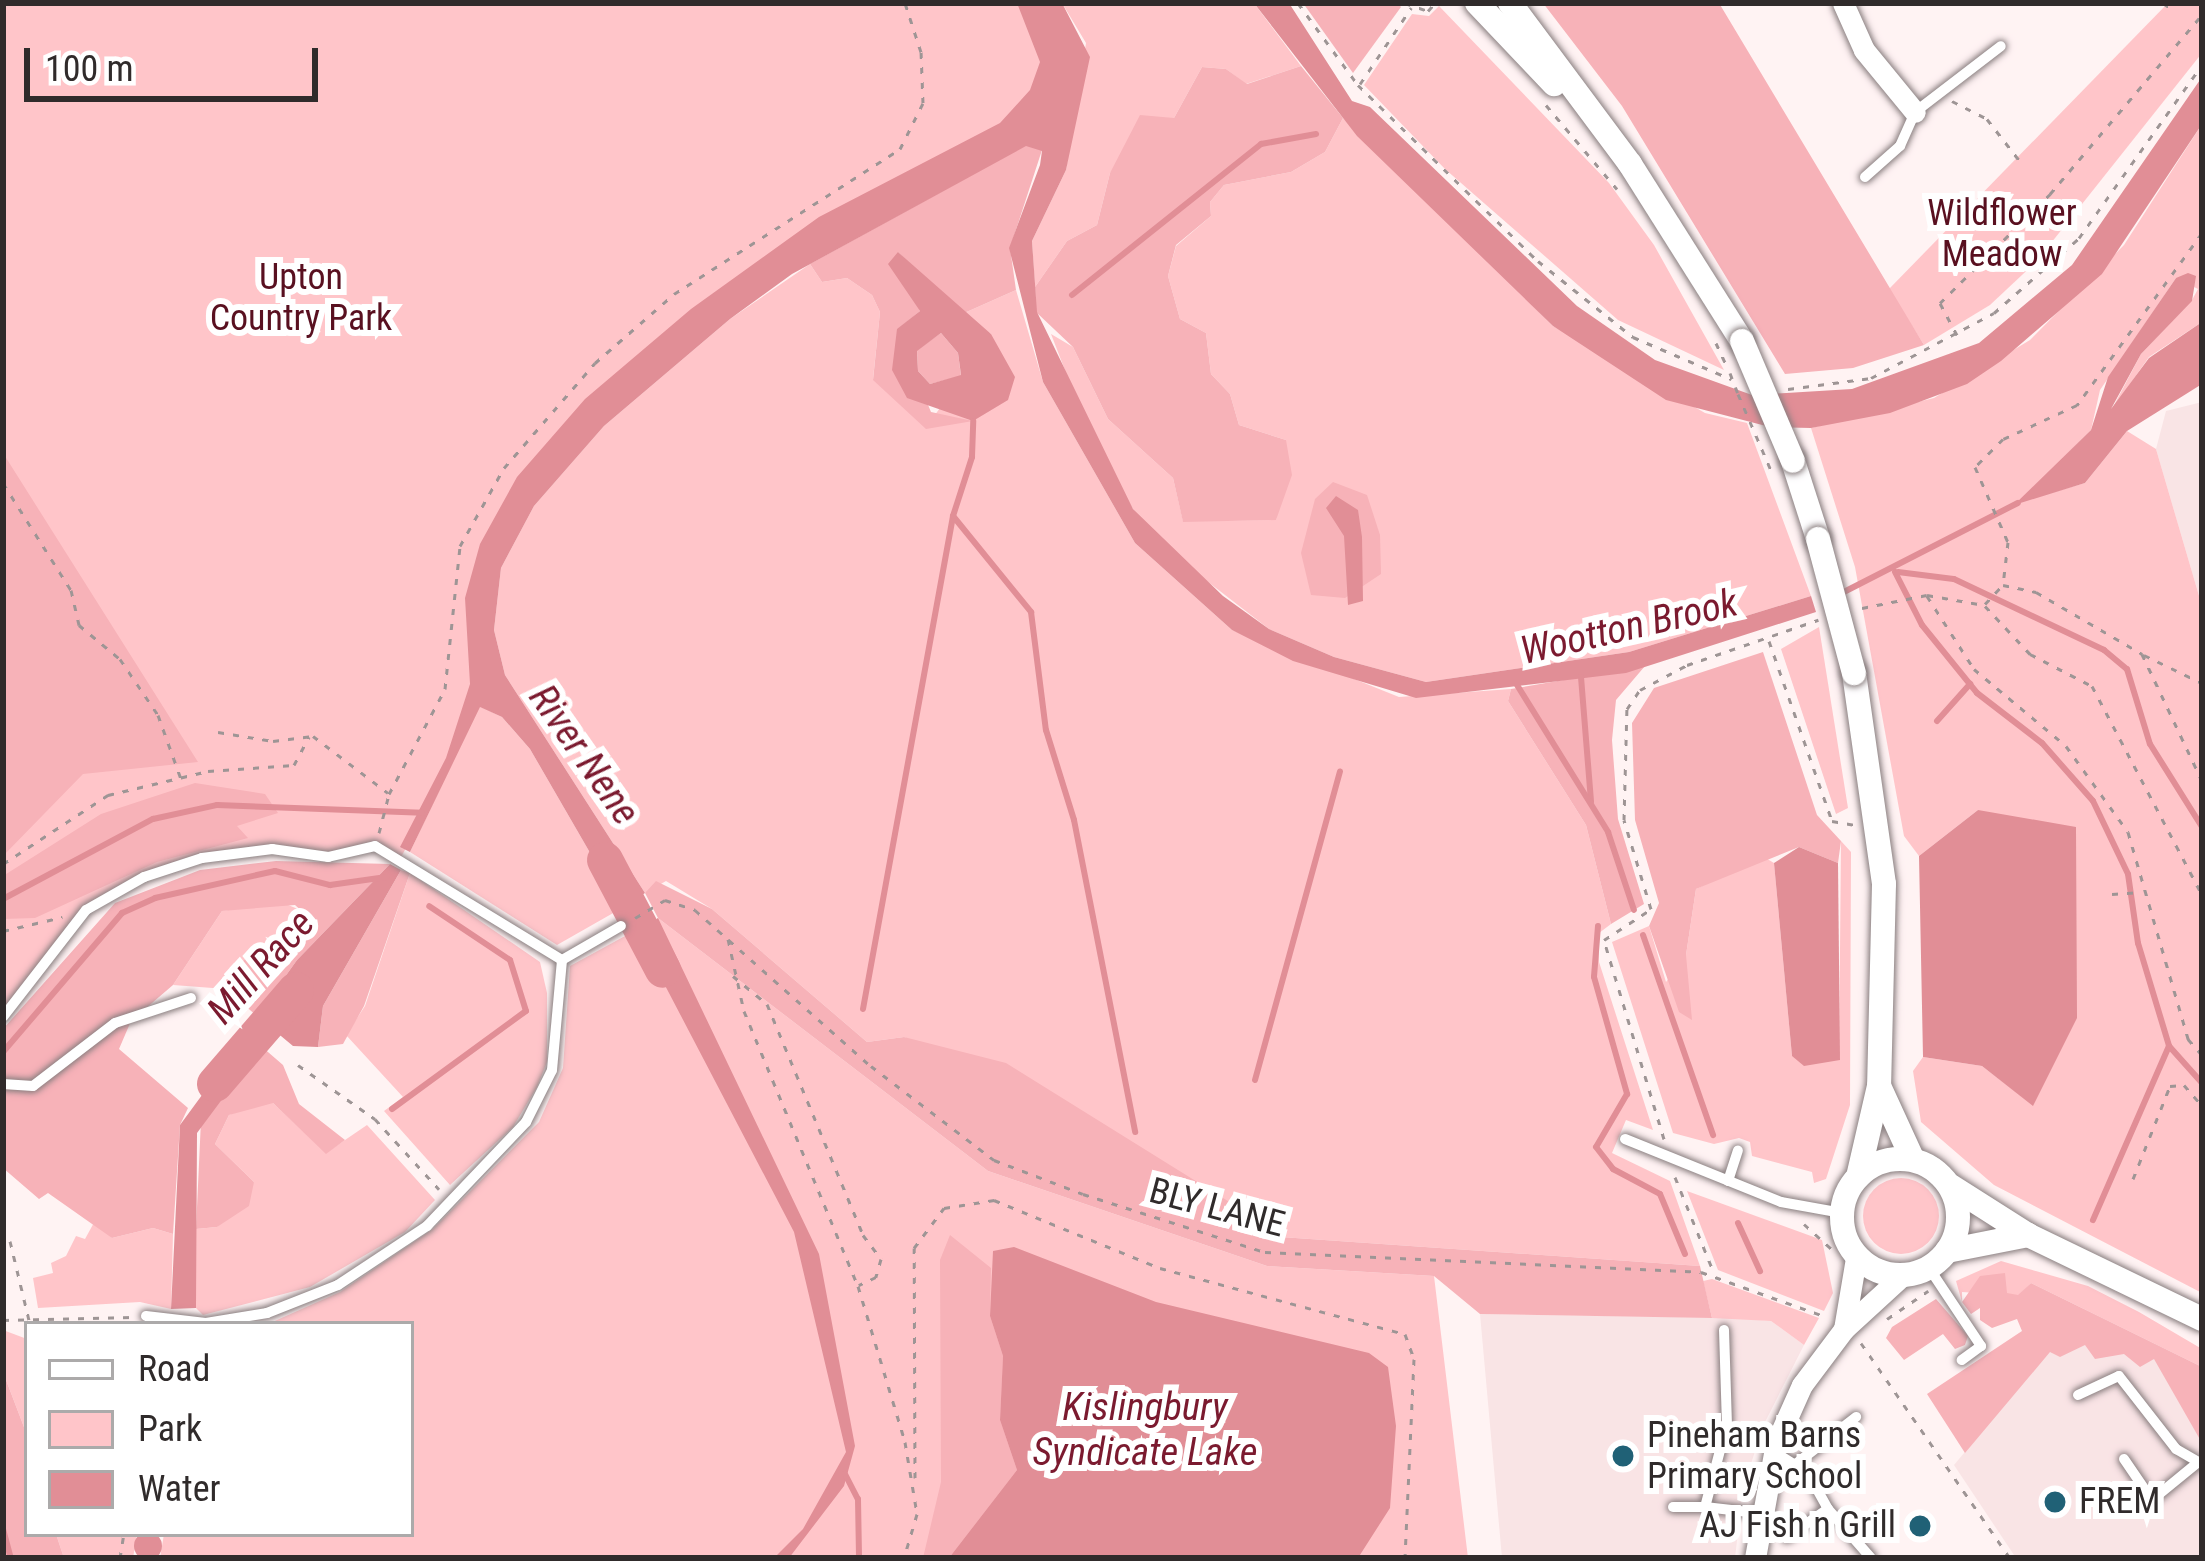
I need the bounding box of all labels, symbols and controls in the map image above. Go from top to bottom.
scale bar [30,24,324,98]
text: 100 m [45,48,134,90]
park label: Wildflower Meadow [1927,191,2077,276]
park label: Upton Country Park [210,255,392,340]
water label: Wootton Brook [1516,579,1742,675]
water label: River Nene [519,676,649,834]
water label: Mill Race [198,900,324,1034]
street label: BLY LANE [1145,1169,1289,1247]
legend [24,1321,414,1537]
text: Road [138,1348,210,1390]
water label: Kislingbury Syndicate Lake [1032,1385,1258,1476]
text: Park [138,1408,202,1450]
place label: Pineham Barns Primary School [1647,1413,1862,1498]
marker: Pineham Barns Primary School [1610,1443,1636,1469]
text: Water [138,1468,221,1510]
place label: FREM [2079,1480,2161,1524]
marker: FREM [2042,1489,2068,1515]
place label: AJ Fish n Grill [1699,1504,1896,1548]
marker: AJ Fish n Grill [1907,1513,1933,1539]

